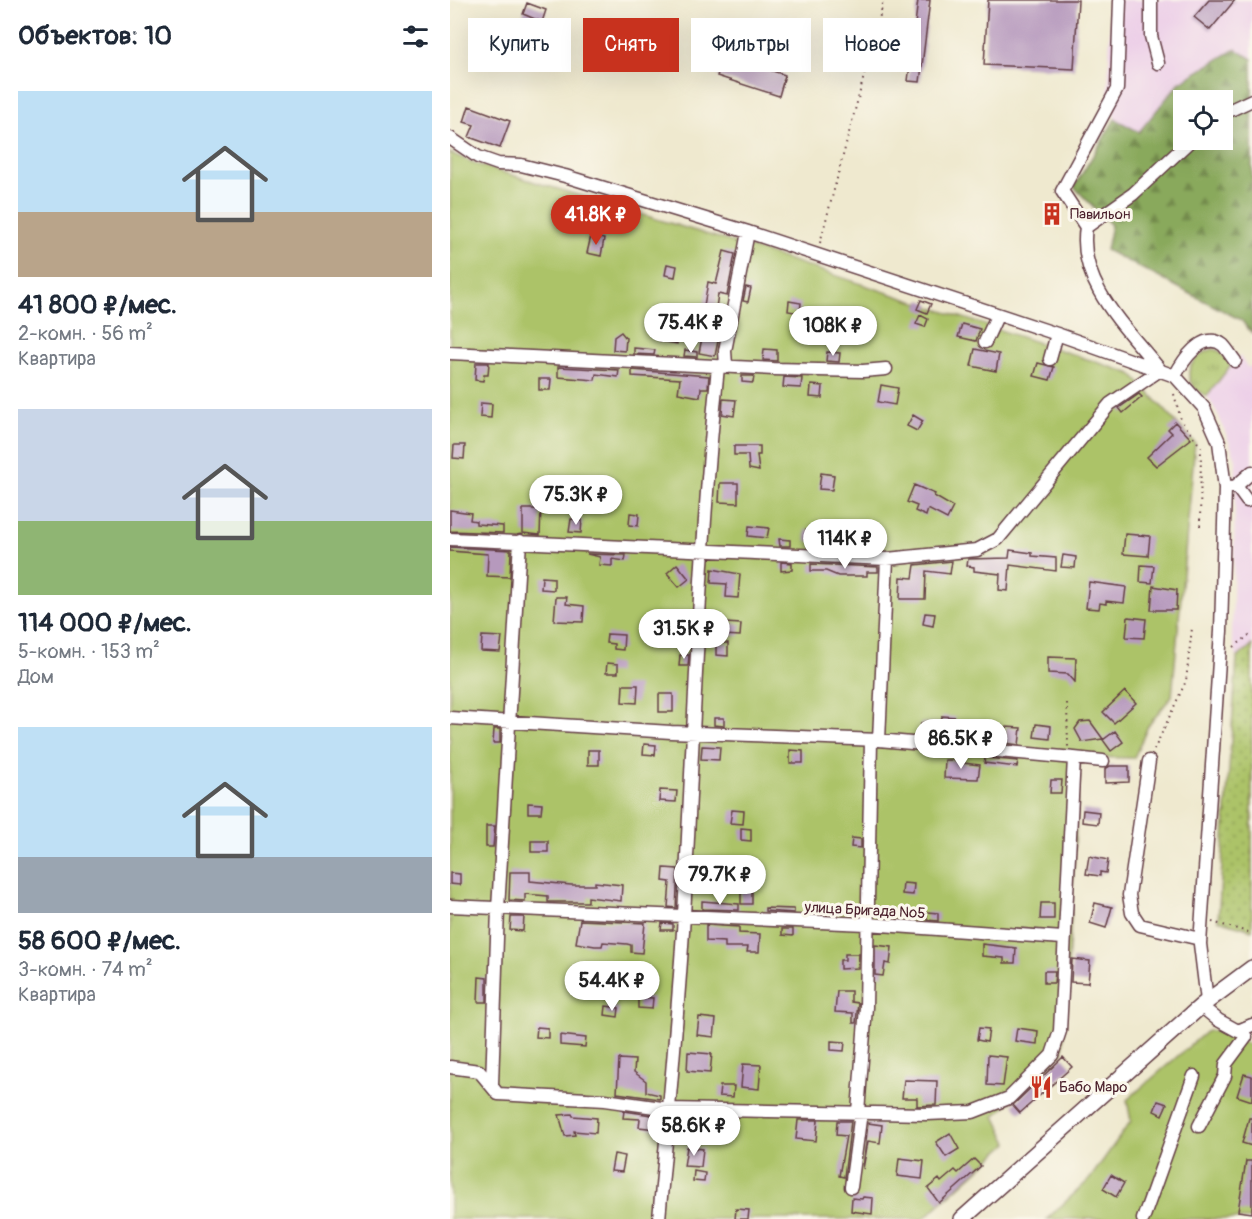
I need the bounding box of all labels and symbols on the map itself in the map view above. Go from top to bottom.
pin: 41.8K ₽ [541,195,651,246]
building icon: Павильон [1039,201,1065,227]
place label: Павильон [1070,205,1130,224]
pin: 75.4K ₽ [636,303,746,354]
pin: 108K ₽ [784,306,882,357]
pin: 75.3K ₽ [521,475,631,526]
pin: 114K ₽ [796,519,894,570]
pin: 31.5K ₽ [629,609,739,660]
pin: 86.5K ₽ [906,719,1016,770]
pin: 79.7K ₽ [665,855,775,906]
street label: улица Бригада №5 [803,898,926,923]
pin: 54.4K ₽ [557,961,667,1012]
restaurant icon: Бабо Маро [1028,1074,1054,1100]
place label: Бабо Маро [1059,1078,1127,1097]
pin: 58.6K ₽ [639,1106,749,1157]

